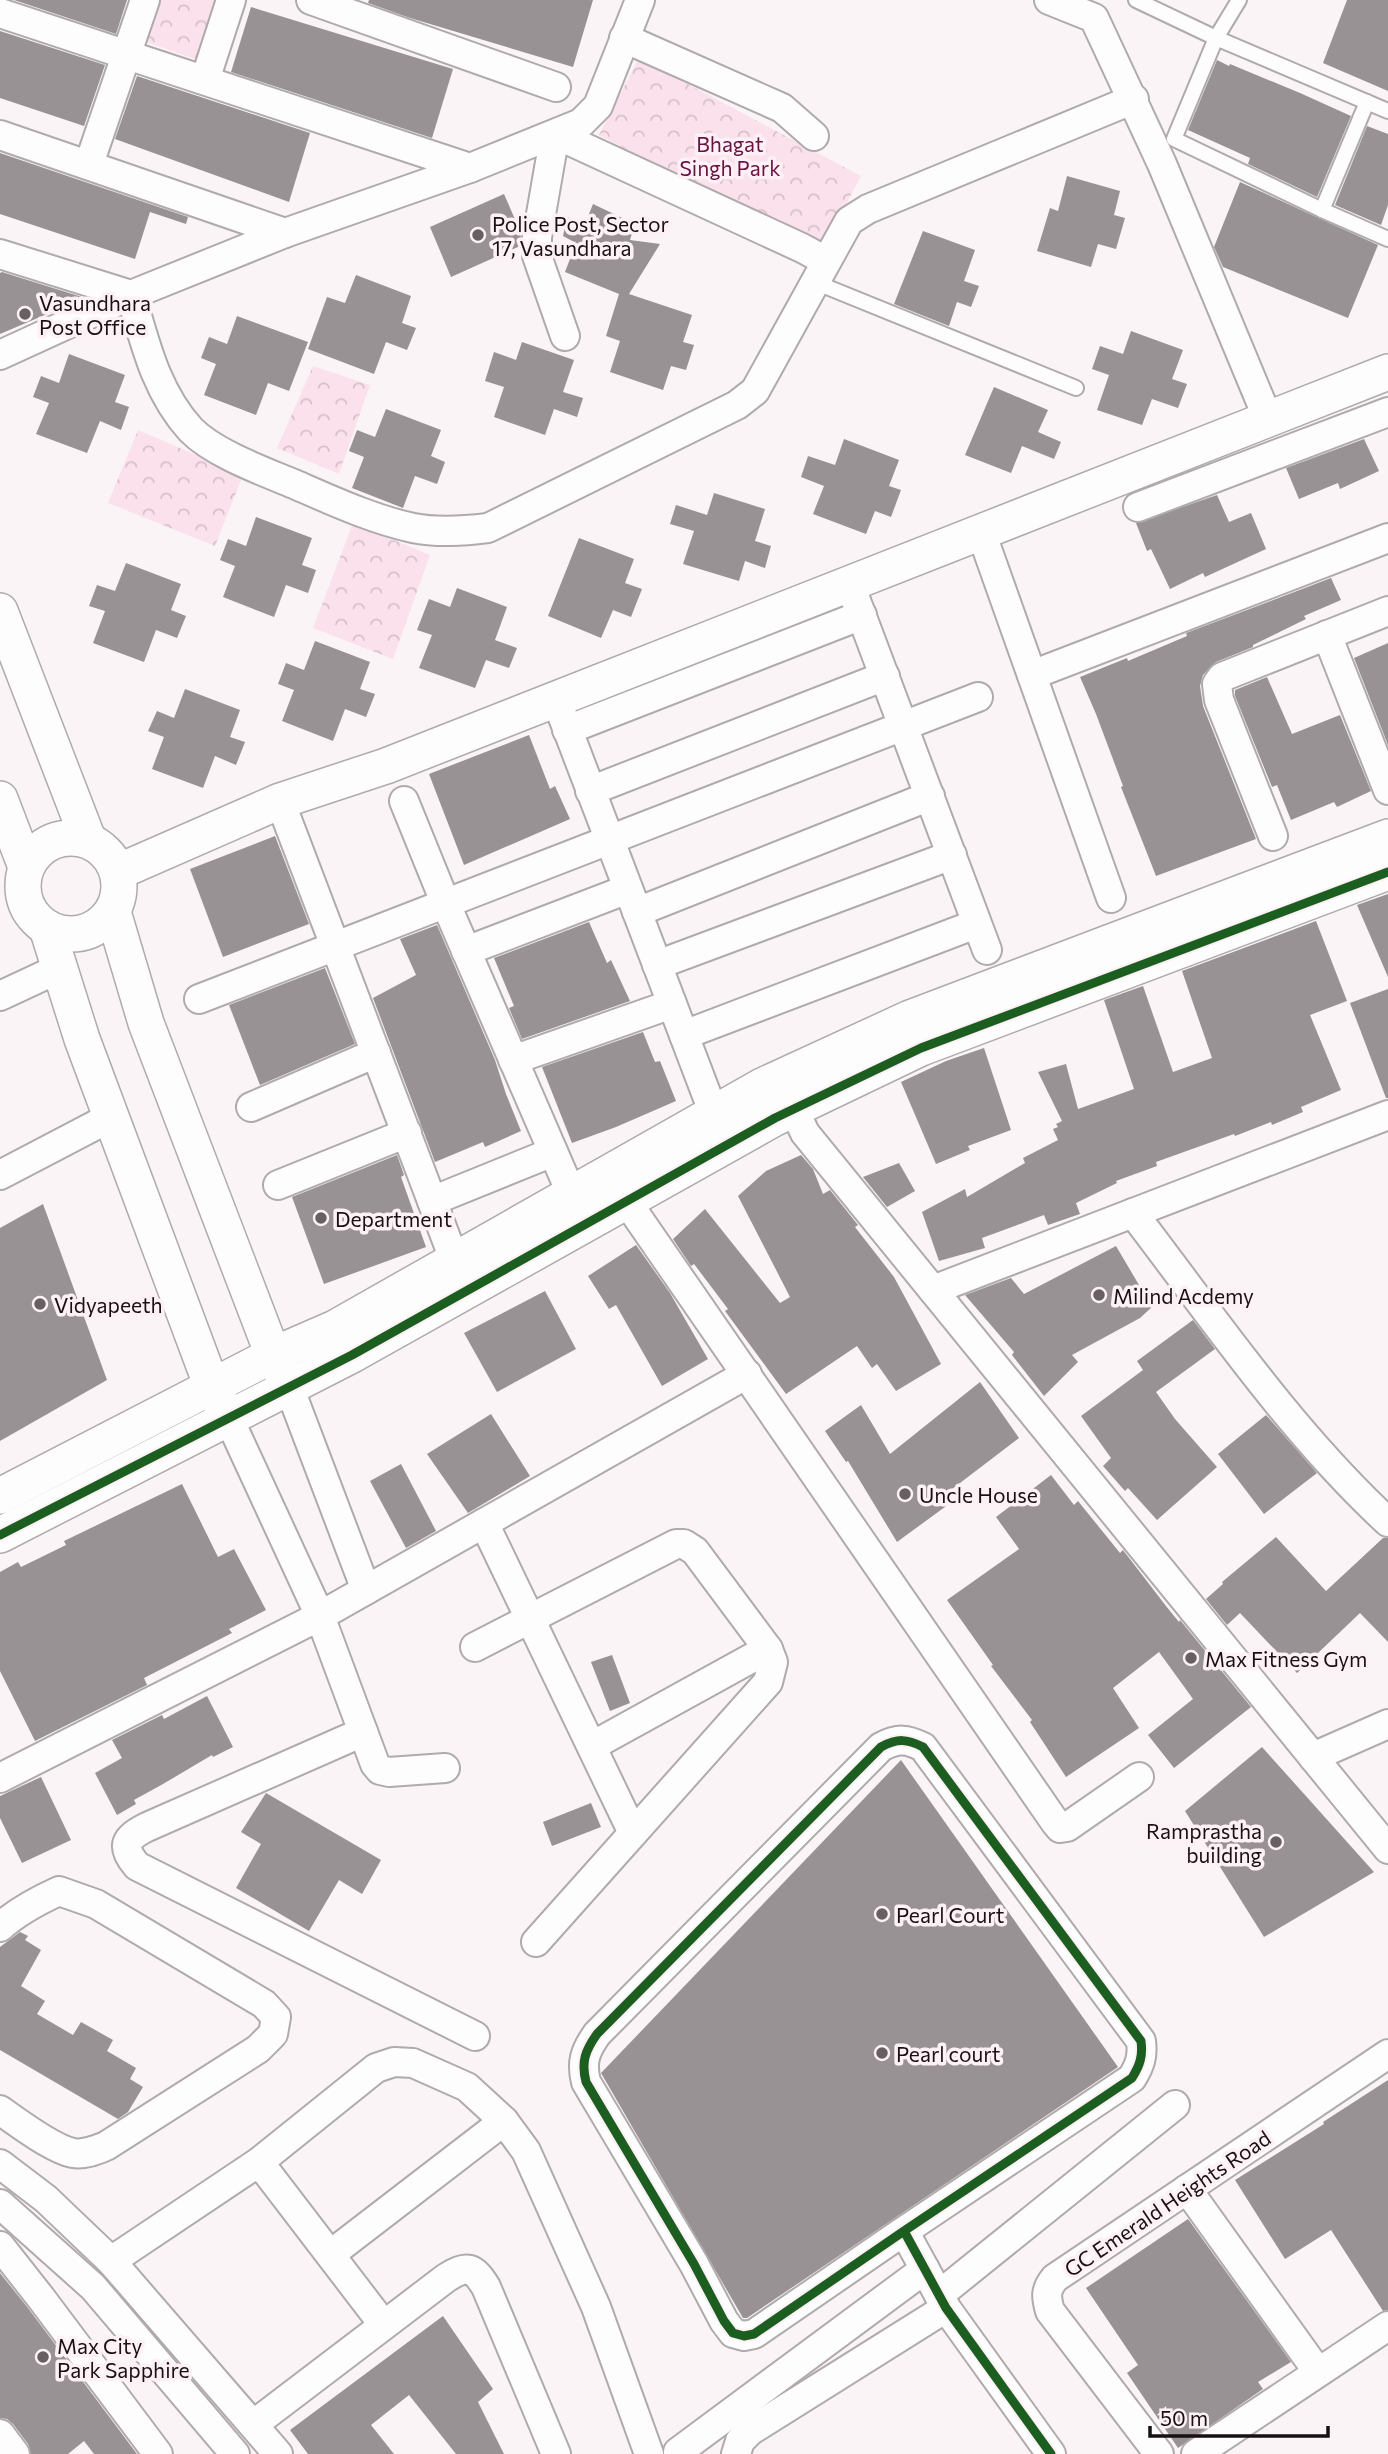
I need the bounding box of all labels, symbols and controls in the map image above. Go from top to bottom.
park label: Bhagat Singh Park [679,131,781,180]
place label: Police Post, Sector 17, Vasundhara [492,211,669,260]
marker: Police Post, Sector 17, Vasundhara [470,227,486,243]
place label: Vasundhara Post Office [39,290,151,339]
marker: Vasundhara Post Office [17,306,33,322]
place label: Department [335,1206,452,1231]
marker: Department [313,1210,329,1226]
place label: Milind Acdemy [1113,1283,1254,1308]
marker: Milind Acdemy [1091,1287,1107,1303]
place label: Vidyapeeth [54,1292,163,1317]
marker: Vidyapeeth [32,1296,48,1312]
place label: Uncle House [919,1482,1038,1507]
marker: Uncle House [897,1486,913,1502]
place label: Max Fitness Gym [1205,1646,1367,1671]
marker: Max Fitness Gym [1183,1650,1199,1666]
place label: Ramprastha building [1146,1818,1262,1867]
marker: Ramprastha building [1268,1834,1284,1850]
place label: Pearl Court [896,1902,1004,1927]
marker: Pearl Court [874,1906,890,1922]
place label: Pearl court [896,2041,1000,2066]
marker: Pearl court [874,2045,890,2061]
street label: GC Emerald Heights Road [1059,2125,1275,2281]
place label: Max City Park Sapphire [57,2333,190,2382]
marker: Max City Park Sapphire [35,2349,51,2365]
scale bar [1150,2394,1328,2438]
text: 50 m [1160,2405,1208,2430]

